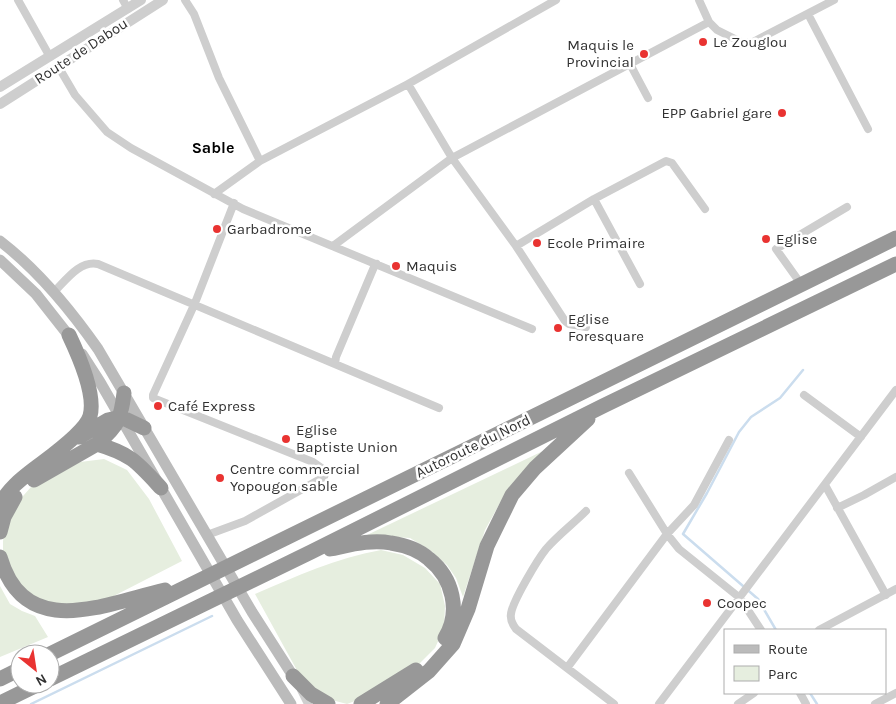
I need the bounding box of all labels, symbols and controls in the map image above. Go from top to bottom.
street label: Route de Dabou [31,14,131,88]
place label: Le Zouglou [713,33,787,51]
place label: Maquis le Provincial [566,36,634,71]
marker: Le Zouglou [697,36,709,48]
marker: Maquis le Provincial [638,48,650,60]
place label: EPP Gabriel gare [661,104,772,122]
marker: EPP Gabriel gare [776,107,788,119]
district label: Sable [192,138,234,157]
place label: Garbadrome [227,220,312,238]
marker: Garbadrome [211,223,223,235]
place label: Eglise [776,230,817,248]
marker: Eglise [760,233,772,245]
place label: Ecole Primaire [547,234,645,252]
marker: Ecole Primaire [531,237,543,249]
place label: Maquis [406,257,457,275]
marker: Maquis [390,260,402,272]
place label: Eglise Foresquare [568,310,644,345]
marker: Eglise Foresquare [552,322,564,334]
place label: Café Express [168,397,256,415]
marker: Café Express [152,400,164,412]
street label: Autoroute du Nord [413,410,533,482]
place label: Eglise Baptiste Union [296,421,398,456]
marker: Eglise Baptiste Union [280,433,292,445]
place label: Centre commercial Yopougon sable [230,460,360,495]
marker: Centre commercial Yopougon sable [214,472,226,484]
place label: Coopec [717,594,767,612]
marker: Coopec [701,597,713,609]
legend [724,629,886,694]
text: Route [768,640,808,658]
north arrow [10,644,60,694]
text: Parc [768,665,798,683]
text: N [33,670,50,690]

